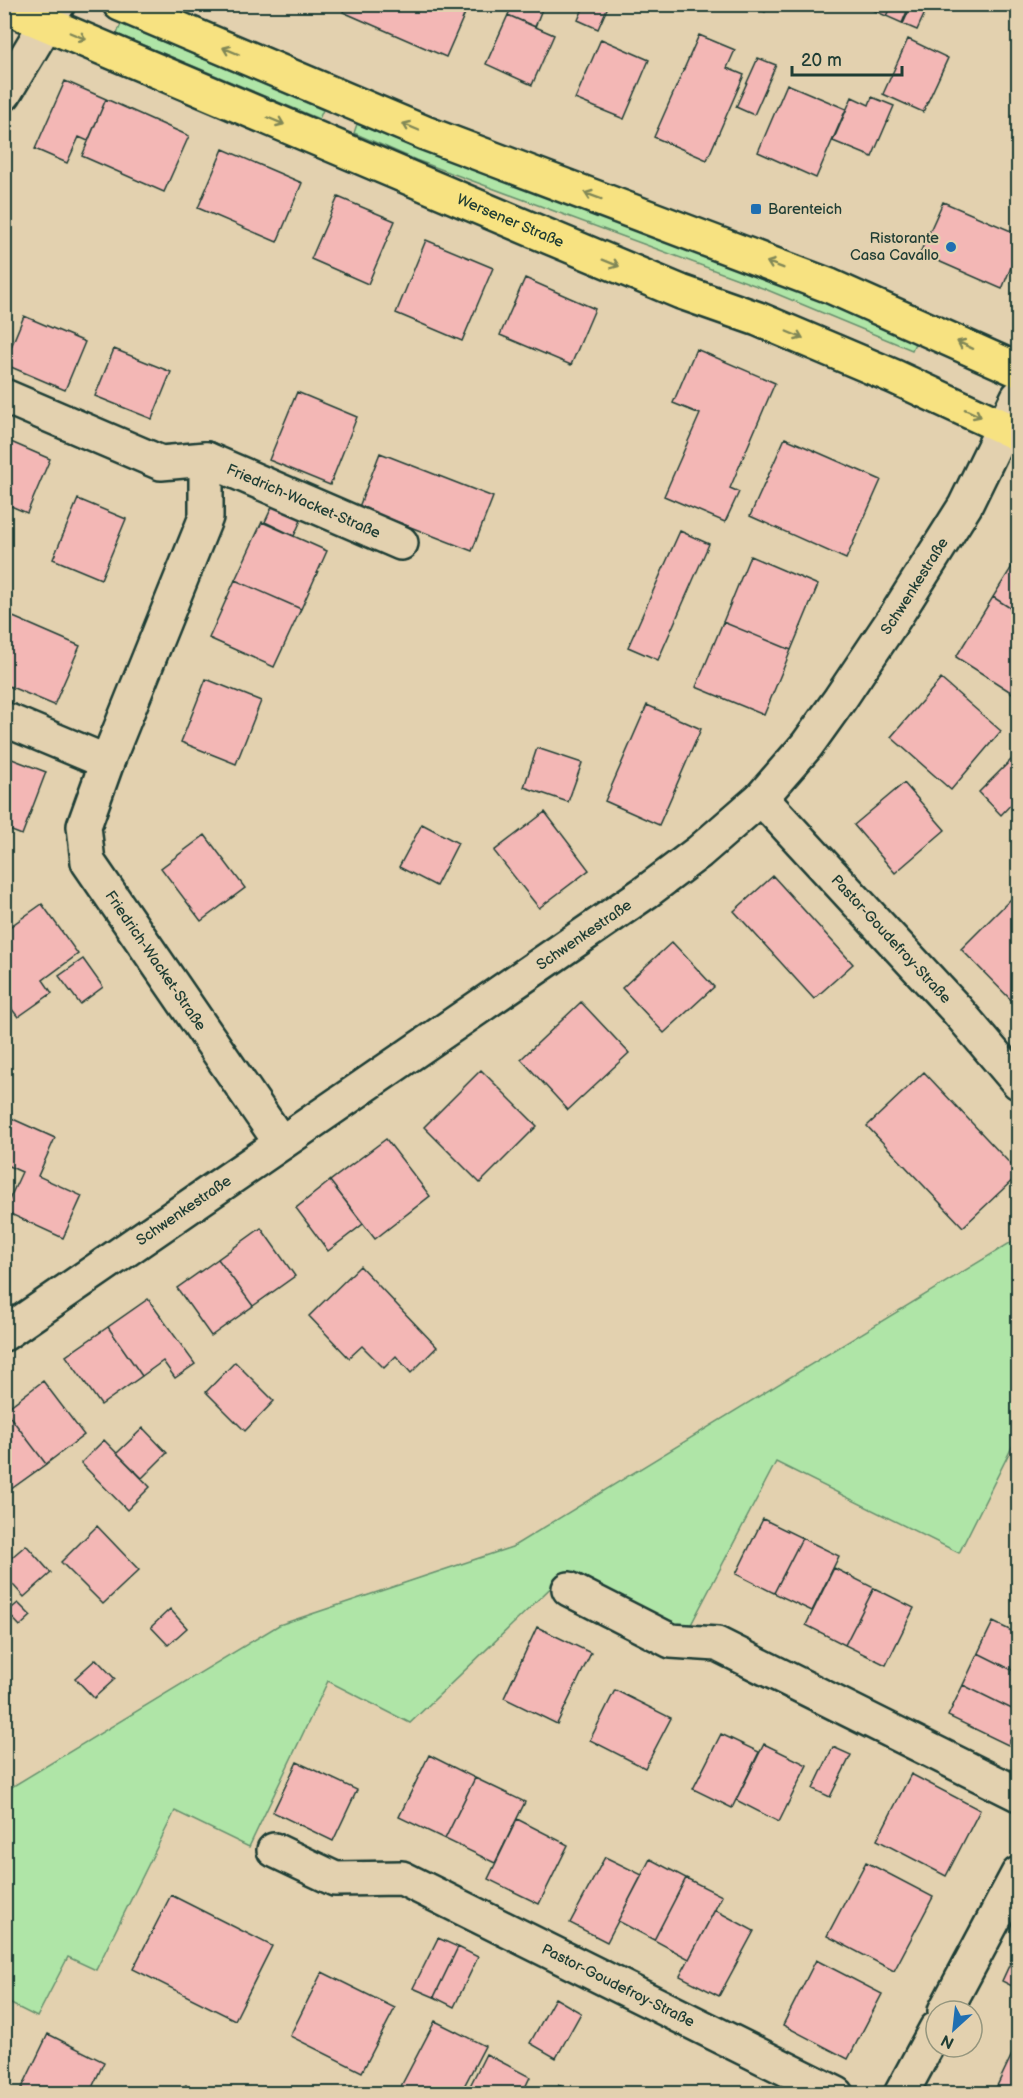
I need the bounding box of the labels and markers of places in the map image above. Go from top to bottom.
place label: Barenteich [768,200,842,219]
marker: Barenteich [749,202,763,216]
place label: Ristorante Casa Cavallo [850,229,939,265]
marker: Ristorante Casa Cavallo [944,240,958,254]

